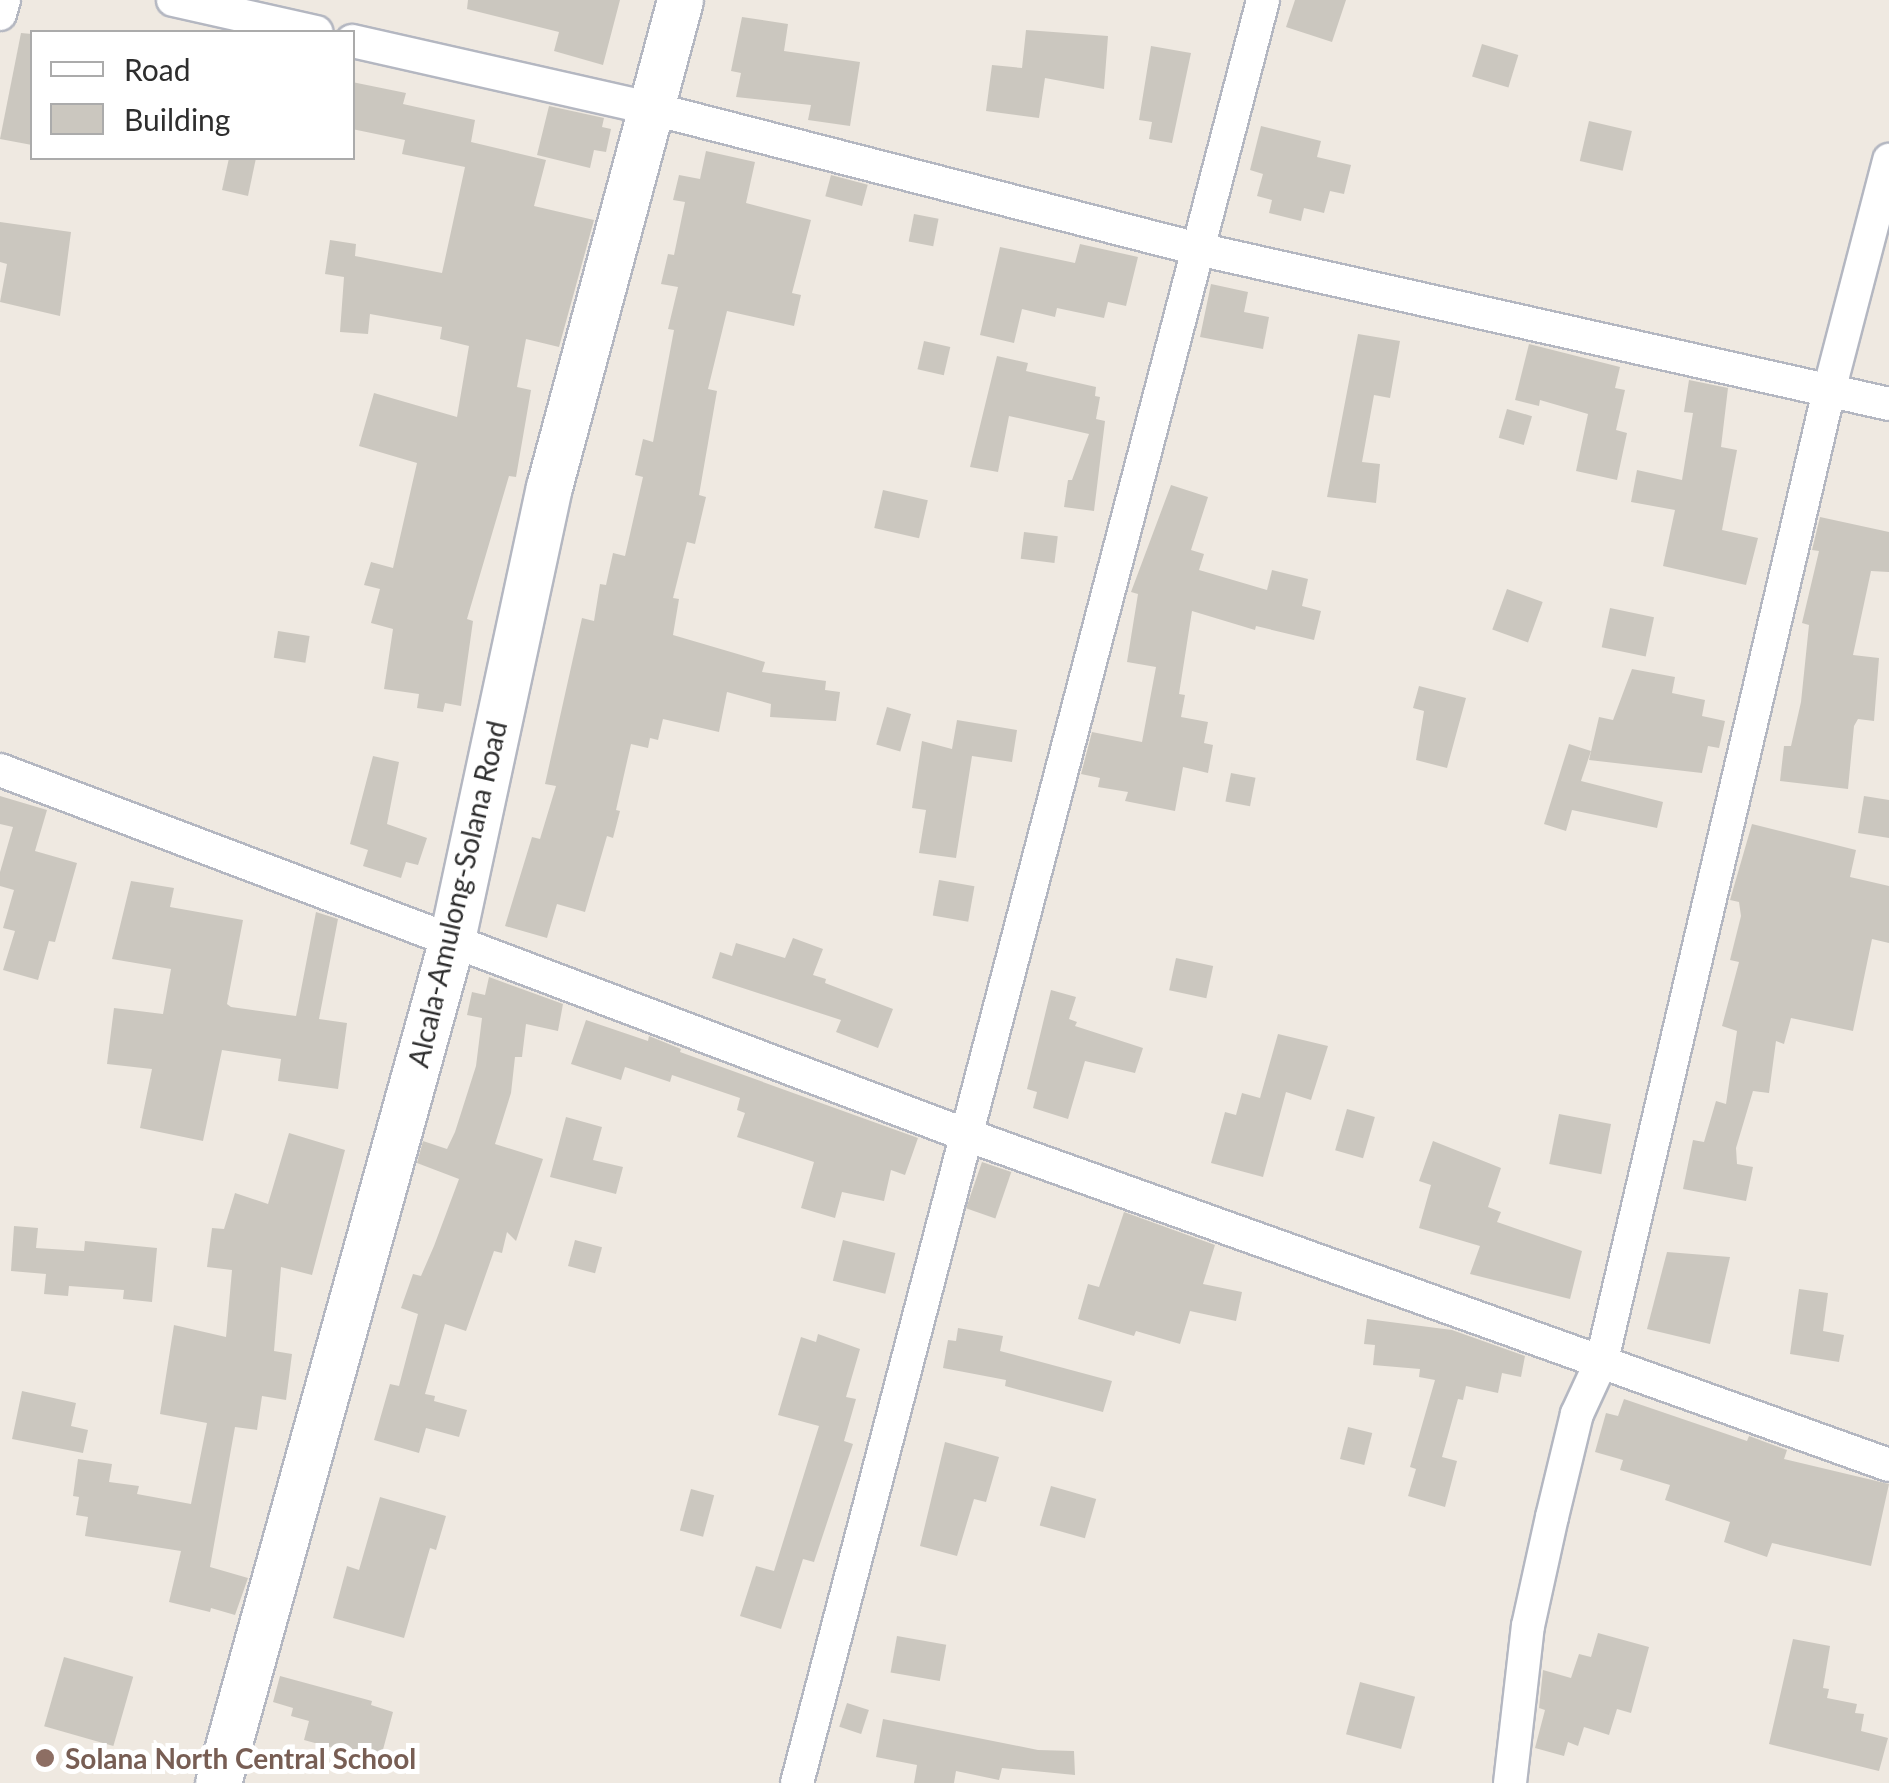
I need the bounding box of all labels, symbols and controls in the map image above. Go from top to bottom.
legend [30,30,355,160]
text: Road [124,51,191,87]
text: Building [124,101,230,137]
street label: Alcala-Amulong-Solana Road [401,717,513,1071]
place label: Solana North Central School [65,1741,416,1775]
marker: Solana North Central School [34,1747,56,1769]

